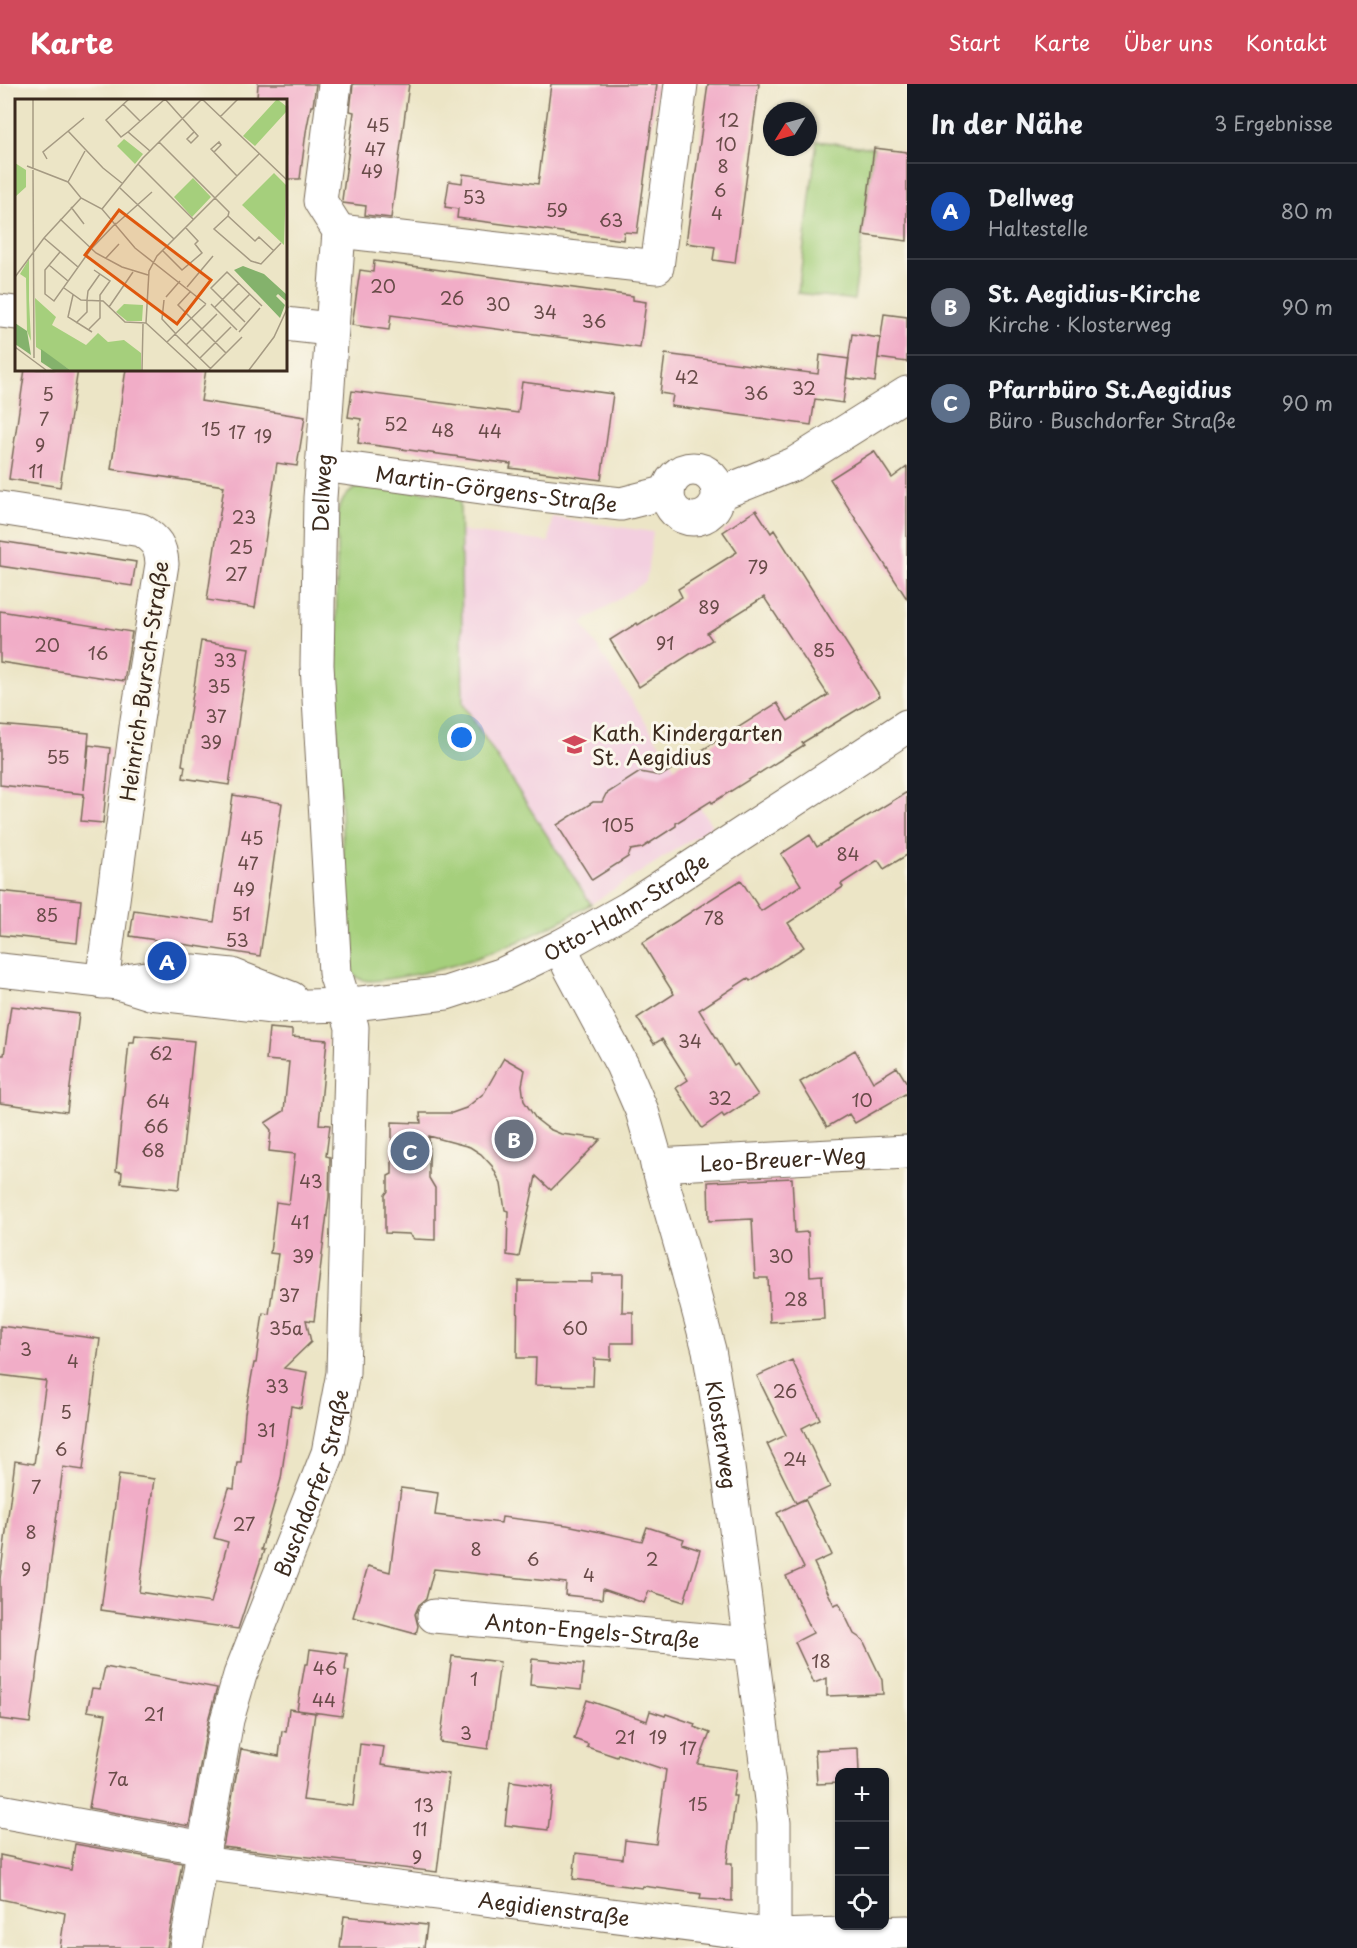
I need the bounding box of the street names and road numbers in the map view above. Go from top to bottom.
street label: Dellweg [303,452,339,533]
street label: Martin-Görgens-Straße [374,457,619,519]
street label: Heinrich-Bursch-Straße [110,559,176,803]
street label: Otto-Hahn-Straße [537,844,715,968]
street label: Leo-Breuer-Weg [699,1138,867,1179]
street label: Klosterweg [698,1378,747,1491]
street label: Buschdorfer Straße [265,1386,356,1581]
street label: Anton-Engels-Straße [484,1605,701,1655]
street label: Aegidienstraße [477,1882,632,1933]

